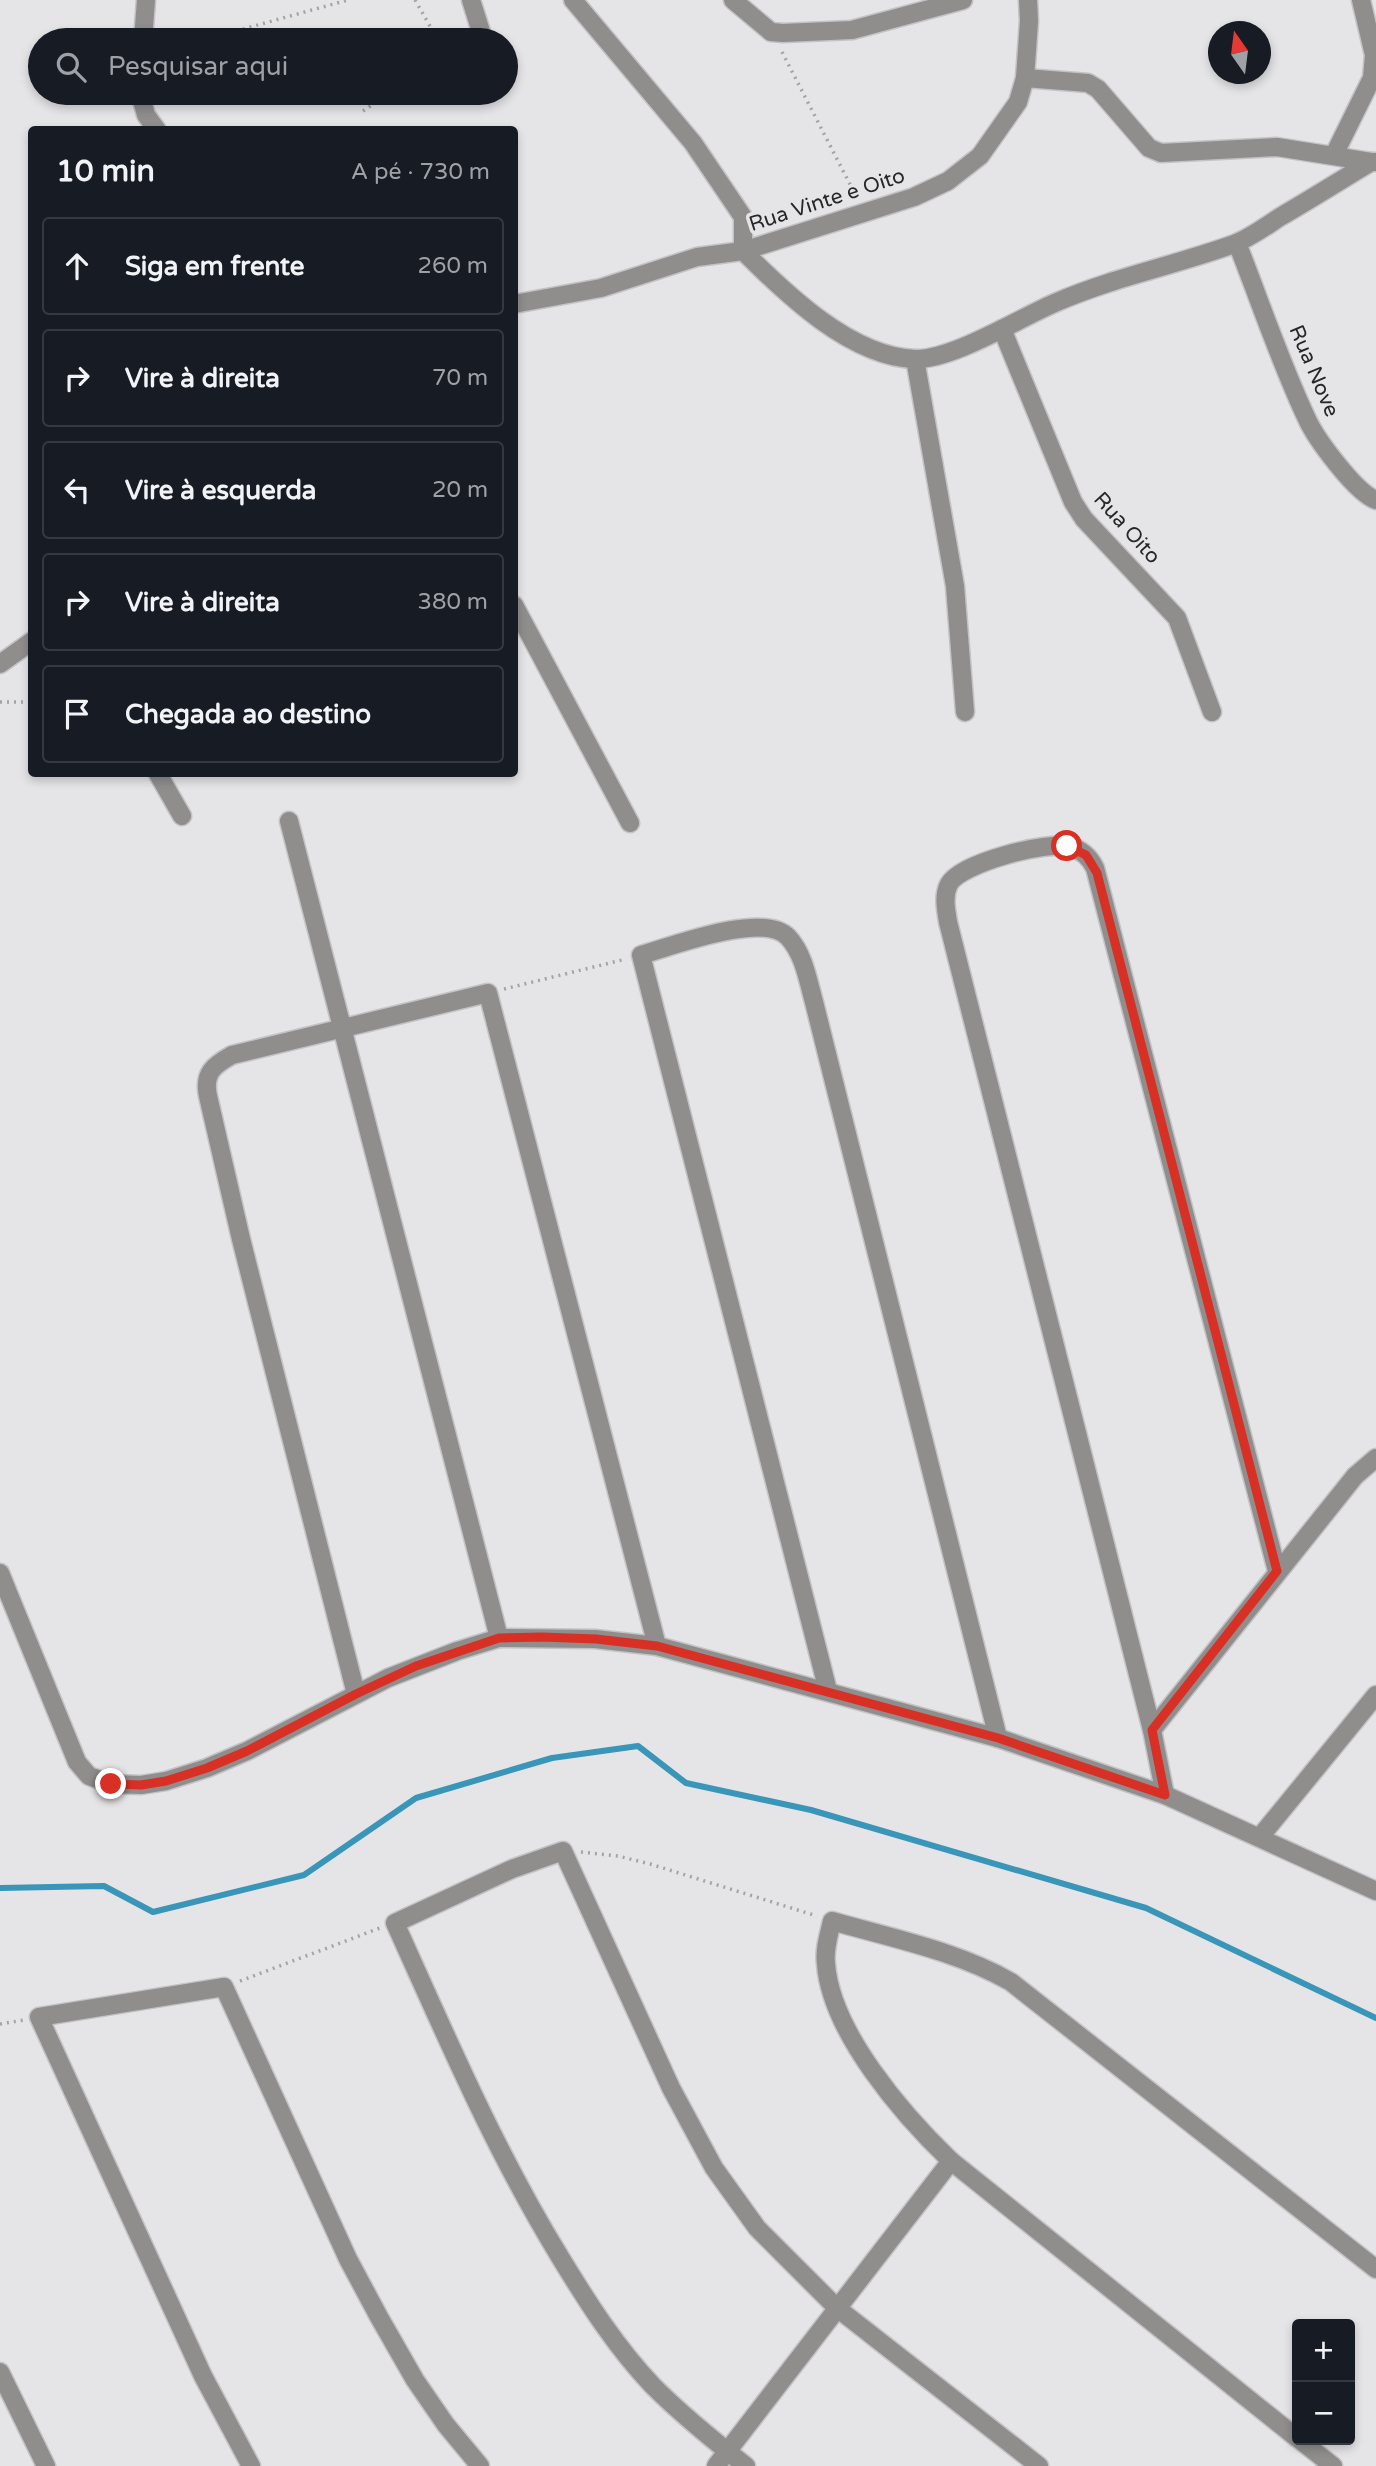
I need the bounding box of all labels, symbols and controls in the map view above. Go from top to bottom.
north arrow [1208,21,1271,84]
search box [28,28,518,105]
icon: search [52,48,90,86]
text: Pesquisar aqui [108,51,288,82]
text: 10 min [56,153,155,190]
text: A pé · 730 m [351,158,490,186]
street label: Rua Vinte e Oito [746,163,908,237]
icon: ahead [58,247,96,285]
text: Siga em frente [125,251,305,282]
text: 260 m [418,252,488,280]
street label: Rua Nove [1284,321,1345,421]
icon: right [58,359,96,397]
text: Vire à direita [125,363,280,394]
text: 70 m [432,364,488,392]
icon: left [58,471,96,509]
text: Vire à esquerda [125,475,316,506]
text: 20 m [432,476,488,504]
street label: Rua Oito [1088,487,1166,569]
icon: right [58,583,96,621]
text: Vire à direita [125,587,280,618]
text: 380 m [418,588,488,616]
icon: arrive [58,695,96,733]
text: Chegada ao destino [125,699,371,730]
route start [1051,830,1082,861]
route end [95,1768,126,1799]
map controls [1292,2319,1355,2445]
button: + [1292,2319,1355,2382]
button: − [1292,2382,1355,2445]

